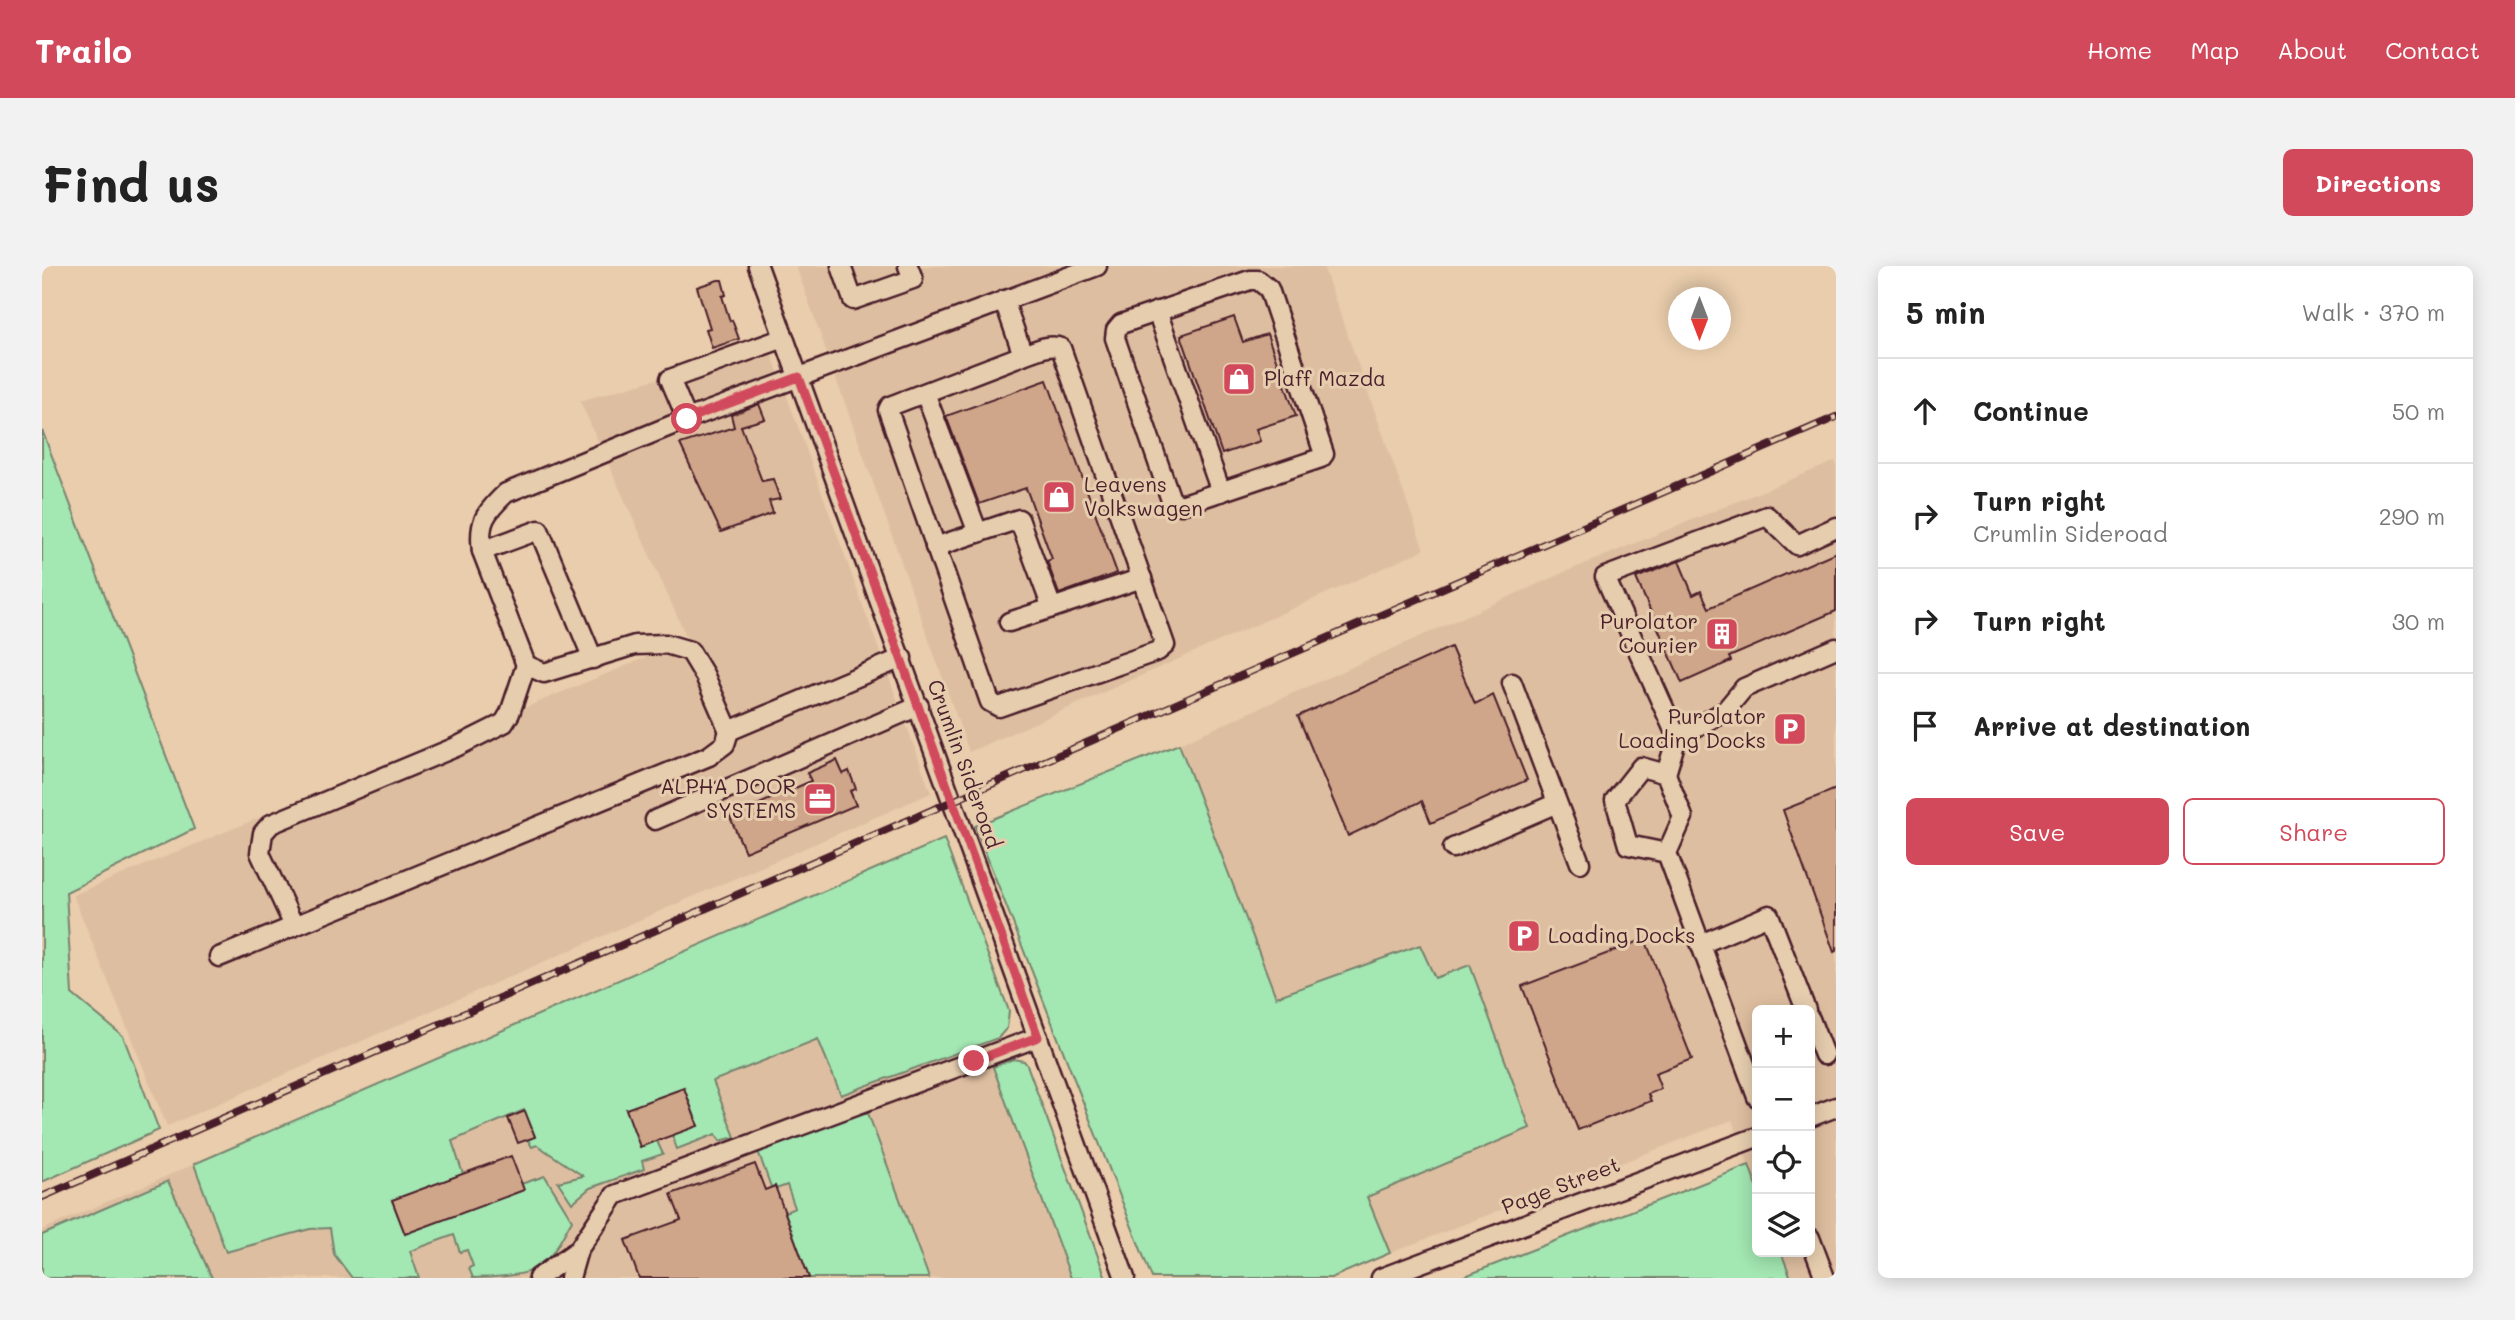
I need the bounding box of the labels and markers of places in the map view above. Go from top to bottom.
shop icon: Plaff Mazda [1220,360,1258,398]
place label: Plaff Mazda [1264,364,1386,391]
place label: Leavens Volkswagen [1084,470,1203,521]
shop icon: Leavens Volkswagen [1040,478,1078,516]
place label: Purolator Courier [1600,607,1698,658]
building icon: Purolator Courier [1703,615,1741,653]
place label: Purolator Loading Docks [1619,702,1766,753]
parking icon: Purolator Loading Docks [1771,710,1809,748]
place label: ALPHA DOOR SYSTEMS [660,772,796,823]
office icon: ALPHA DOOR SYSTEMS [801,780,839,818]
parking icon: Loading Docks [1505,917,1543,955]
place label: Loading Docks [1548,921,1695,948]

